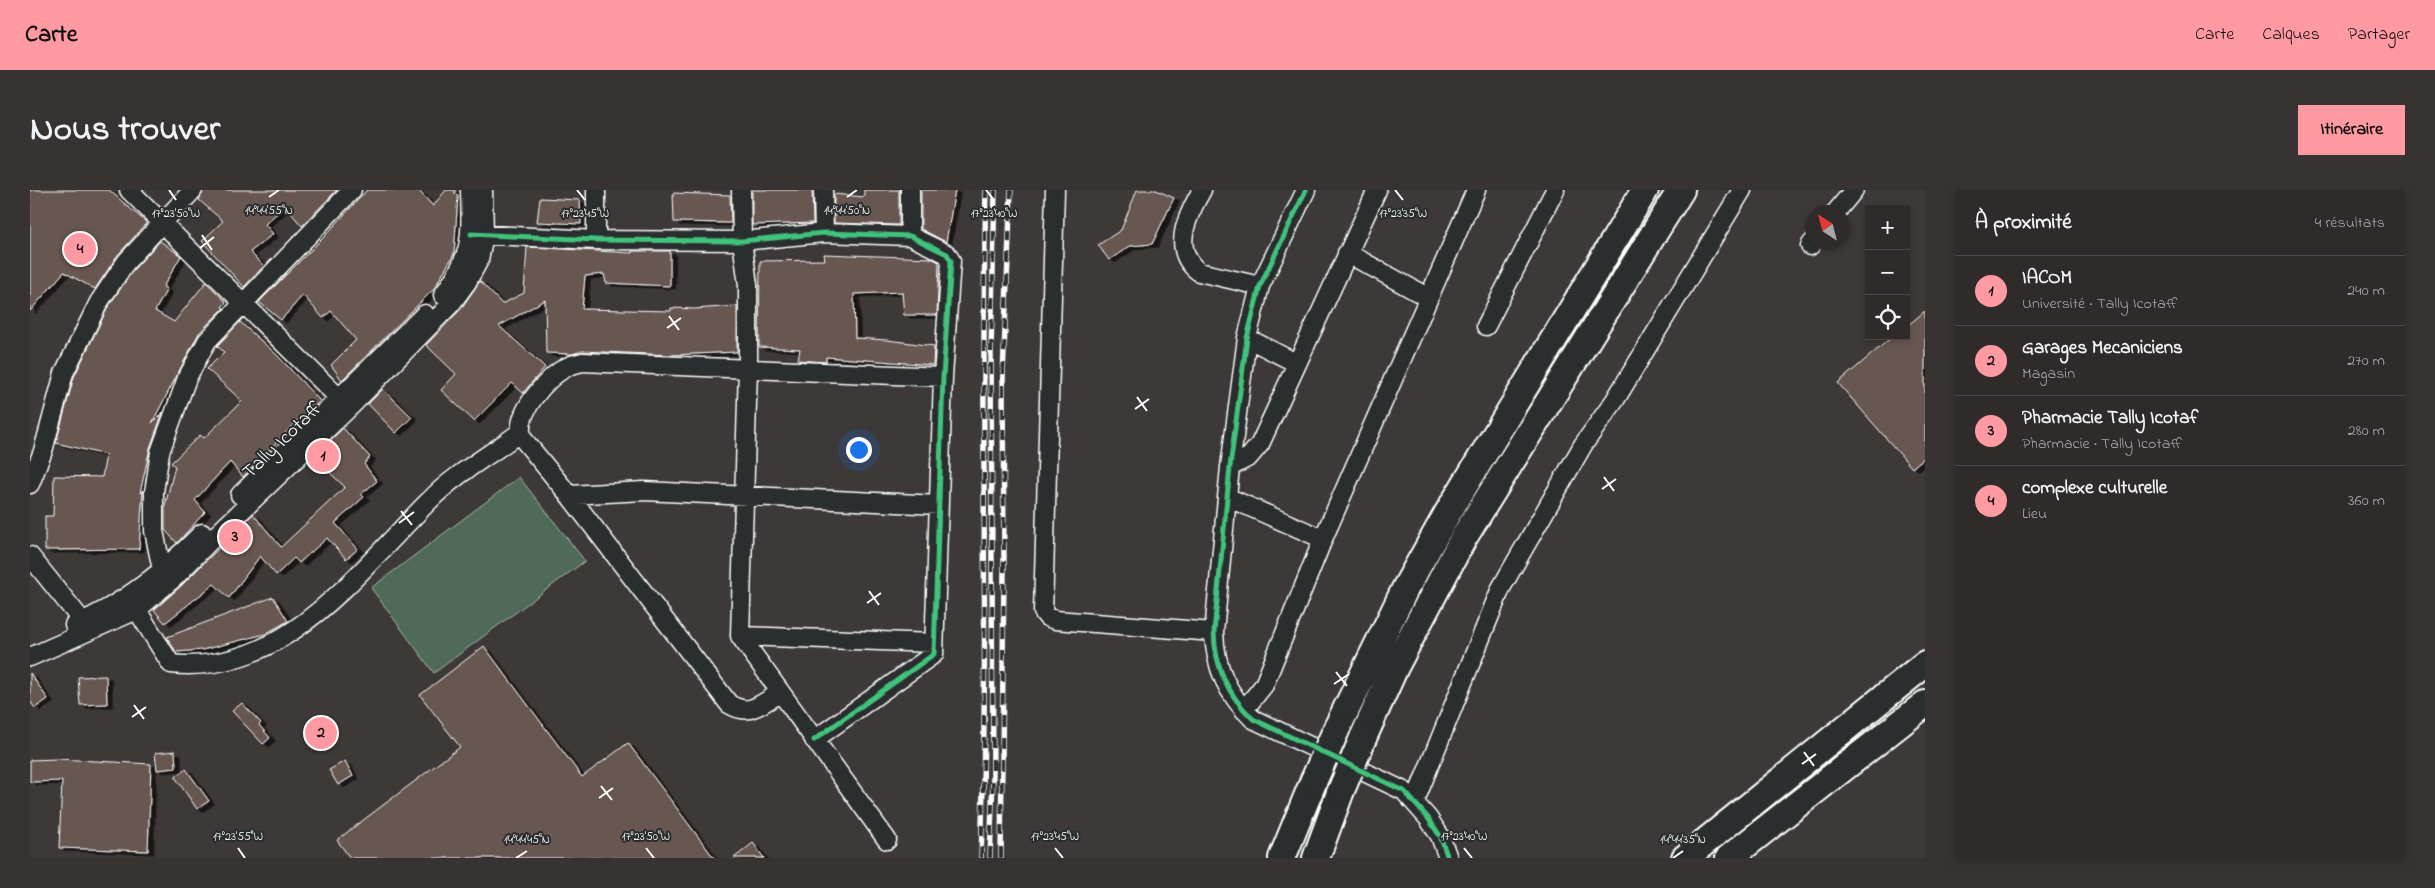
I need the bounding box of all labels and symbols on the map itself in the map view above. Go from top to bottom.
text: 14°44'55"N [245,202,293,220]
text: 14°44'50"N [824,202,870,220]
text: 17°23'50"W [152,205,200,223]
text: 17°23'45"W [561,205,609,223]
text: 17°23'40"W [971,205,1017,223]
text: 17°23'35"W [1379,205,1427,223]
north arrow [1805,205,1850,250]
pin: 4 [64,230,96,268]
street label: Tally Icotaff [237,395,330,486]
pin: 1 [307,437,339,475]
your location [846,437,872,463]
pin: 3 [219,518,251,556]
pin: 2 [305,714,337,752]
text: 17°23'55"W [213,828,263,846]
text: 17°23'50"W [622,828,670,846]
text: 17°23'45"W [1031,828,1079,846]
text: 17°23'40"W [1441,828,1487,846]
text: 14°44'45"N [504,831,550,849]
text: 14°44'35"N [1660,831,1706,849]

